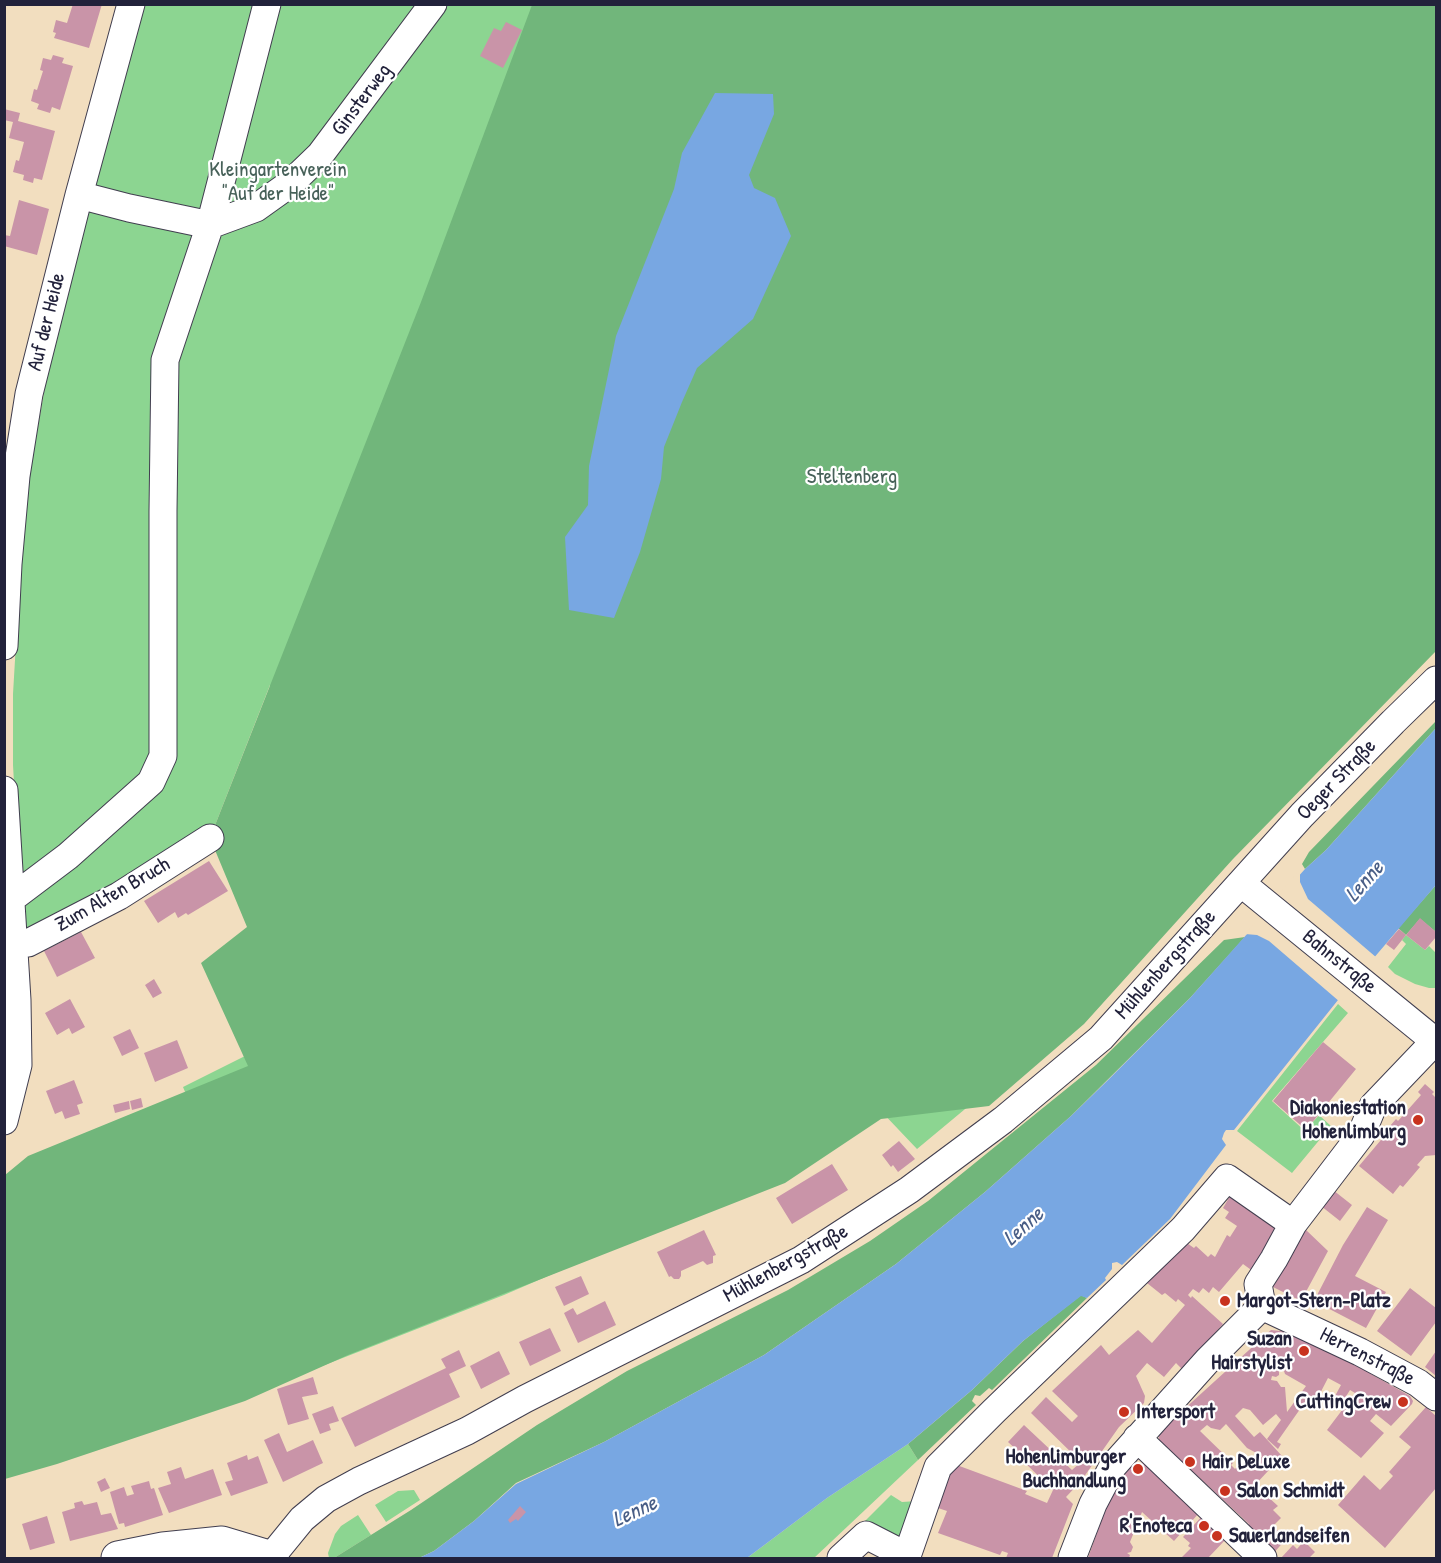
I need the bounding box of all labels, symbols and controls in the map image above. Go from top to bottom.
street label: Ginsterweg [327,59,397,141]
park label: Kleingartenverein "Auf der Heide" [209,157,347,207]
street label: Auf der Heide [23,270,71,374]
park label: Steltenberg [807,464,897,490]
street label: Oeger Straße [1292,734,1382,826]
street label: Zum Alten Bruch [51,852,175,938]
water label: Lenne [1340,856,1390,908]
street label: Mühlenbergstraße [1110,905,1222,1025]
street label: Bahnstraße [1297,924,1381,1000]
place label: Diakoniestation Hohenlimburg [1290,1095,1406,1145]
marker: Diakoniestation Hohenlimburg [1411,1113,1425,1127]
water label: Lenne [998,1202,1050,1252]
street label: Mühlenbergstraße [719,1219,853,1309]
place label: Margot-Stern-Platz [1237,1288,1391,1314]
marker: Margot-Stern-Platz [1218,1294,1232,1308]
street label: Herrenstraße [1315,1322,1419,1392]
place label: Suzan Hairstylist [1211,1326,1292,1376]
marker: Suzan Hairstylist [1297,1344,1311,1358]
place label: CuttingCrew [1295,1389,1391,1415]
marker: CuttingCrew [1396,1395,1410,1409]
place label: Intersport [1136,1399,1215,1425]
marker: Intersport [1117,1405,1131,1419]
place label: Hohenlimburger Buchhandlung [1006,1444,1126,1494]
place label: Hair DeLuxe [1202,1449,1290,1475]
marker: Hair DeLuxe [1183,1455,1197,1469]
marker: Hohenlimburger Buchhandlung [1131,1462,1145,1476]
place label: Salon Schmidt [1237,1478,1344,1504]
marker: Salon Schmidt [1218,1484,1232,1498]
water label: Lenne [609,1490,661,1534]
place label: R'Enoteca [1120,1513,1192,1539]
marker: R'Enoteca [1197,1519,1211,1533]
place label: Sauerlandseifen [1229,1523,1350,1549]
marker: Sauerlandseifen [1210,1529,1224,1543]

